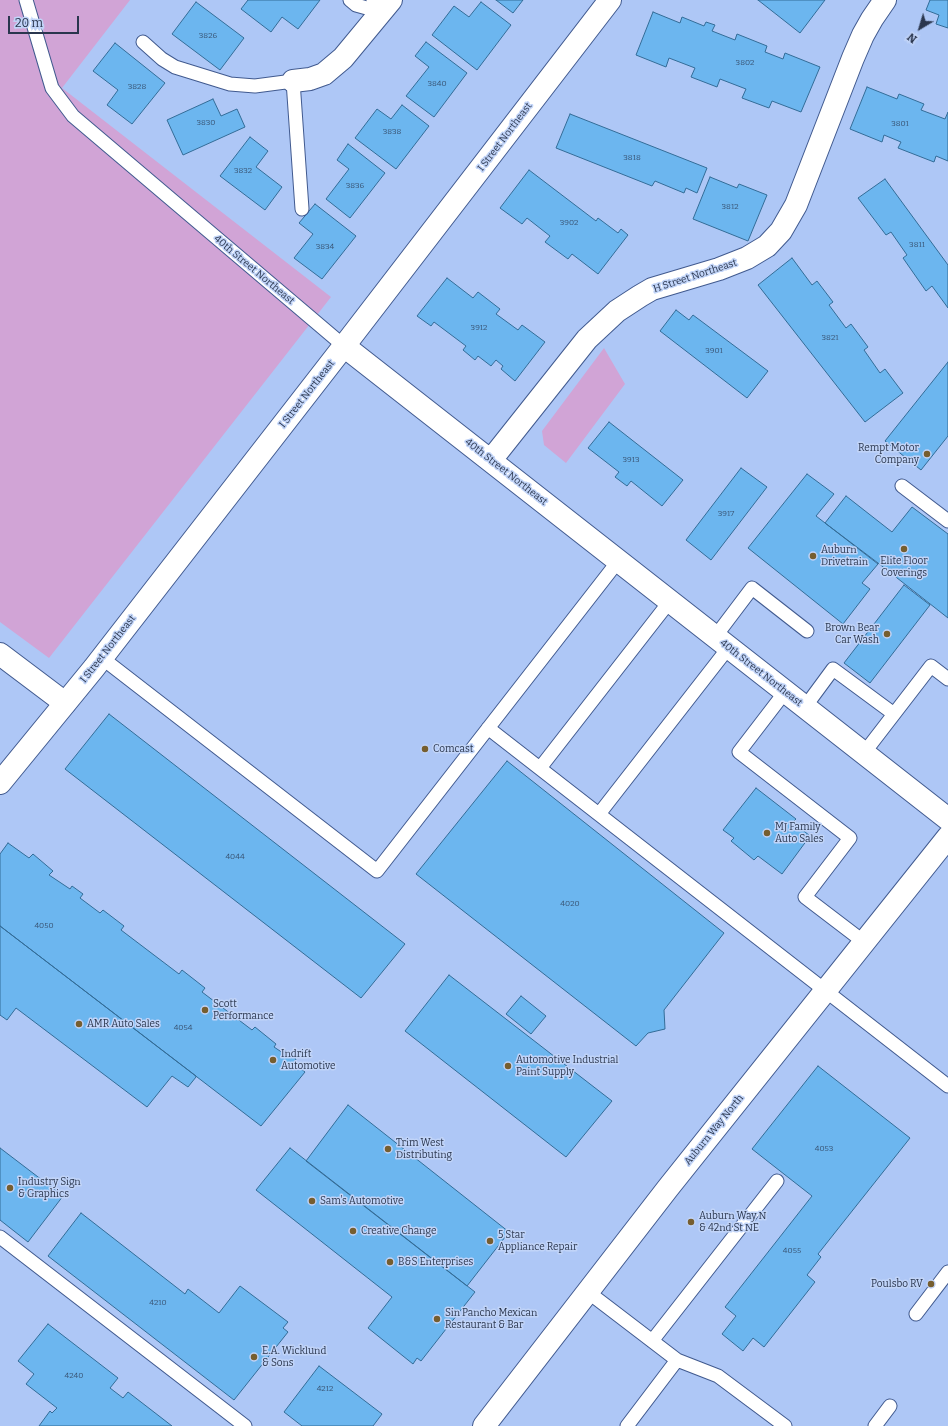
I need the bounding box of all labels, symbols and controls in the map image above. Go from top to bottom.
scale bar [10,8,81,34]
north arrow [900,8,940,48]
text: 20 m [15,16,43,30]
text: N [905,30,920,46]
house number: 3826 [199,31,217,41]
house number: 3802 [736,58,754,68]
house number: 3840 [427,79,447,89]
house number: 3828 [128,82,146,92]
street label: I Street Northeast [475,100,535,174]
house number: 3830 [197,118,215,128]
house number: 3801 [891,119,909,129]
house number: 3838 [383,127,401,137]
house number: 3818 [623,153,641,163]
house number: 3832 [234,166,252,176]
house number: 3836 [346,181,364,191]
house number: 3812 [722,202,738,212]
house number: 3902 [560,218,578,228]
street label: 40th Street Northeast [211,233,297,307]
house number: 3811 [909,240,925,250]
house number: 3834 [316,242,334,252]
street label: H Street Northeast [652,257,738,295]
house number: 3912 [471,323,487,333]
house number: 3821 [822,333,838,343]
house number: 3901 [705,346,723,356]
street label: I Street Northeast [277,358,337,430]
street label: 40th Street Northeast [462,436,550,508]
place label: Rempt Motor Company [858,442,919,466]
marker: Rempt Motor Company [922,449,932,459]
house number: 3913 [622,455,640,465]
house number: 3917 [718,509,734,519]
place label: Auburn Drivetrain [821,544,868,568]
marker: Elite Floor Coverings [899,544,909,554]
marker: Auburn Drivetrain [808,551,818,561]
place label: Elite Floor Coverings [880,555,928,578]
street label: I Street Northeast [78,613,138,685]
place label: Brown Bear Car Wash [825,622,879,646]
marker: Brown Bear Car Wash [882,629,892,639]
street label: 40th Street Northeast [717,637,805,709]
place label: Comcast [433,743,473,755]
marker: Comcast [420,744,430,754]
place label: MJ Family Auto Sales [775,821,824,844]
marker: MJ Family Auto Sales [762,828,772,838]
house number: 4044 [225,852,245,862]
house number: 4020 [560,899,580,909]
house number: 4050 [34,921,54,931]
place label: Scott Performance [213,998,274,1022]
marker: Scott Performance [200,1005,210,1015]
place label: AMR Auto Sales [87,1018,160,1030]
marker: AMR Auto Sales [74,1019,84,1029]
house number: 4054 [174,1023,192,1033]
place label: Indrift Automotive [281,1048,335,1072]
place label: Automotive Industrial Paint Supply [516,1054,618,1078]
marker: Indrift Automotive [268,1055,278,1065]
marker: Automotive Industrial Paint Supply [503,1061,513,1071]
street label: Auburn Way North [682,1092,746,1168]
place label: Trim West Distributing [396,1137,452,1160]
marker: Trim West Distributing [383,1144,393,1154]
house number: 4053 [815,1144,833,1154]
place label: Industry Sign & Graphics [18,1176,81,1200]
marker: Industry Sign & Graphics [5,1183,15,1193]
place label: Sam's Automotive [320,1195,403,1207]
marker: Sam's Automotive [307,1196,317,1206]
place label: Auburn Way N & 42nd St NE [699,1210,766,1234]
marker: Auburn Way N & 42nd St NE [686,1217,696,1227]
place label: Creative Change [361,1225,436,1237]
marker: Creative Change [348,1226,358,1236]
place label: 5 Star Appliance Repair [498,1229,577,1252]
marker: 5 Star Appliance Repair [485,1236,495,1246]
house number: 4055 [783,1246,801,1256]
place label: B&S Enterprises [398,1256,473,1268]
marker: B&S Enterprises [385,1257,395,1267]
place label: Poulsbo RV [871,1278,923,1290]
marker: Poulsbo RV [926,1279,936,1289]
house number: 4210 [149,1298,167,1308]
place label: Sin Pancho Mexican Restaurant & Bar [445,1307,537,1330]
marker: Sin Pancho Mexican Restaurant & Bar [432,1314,442,1324]
place label: E.A. Wicklund & Sons [262,1345,326,1368]
marker: E.A. Wicklund & Sons [249,1352,259,1362]
house number: 4240 [65,1371,83,1381]
house number: 4212 [317,1384,333,1394]

